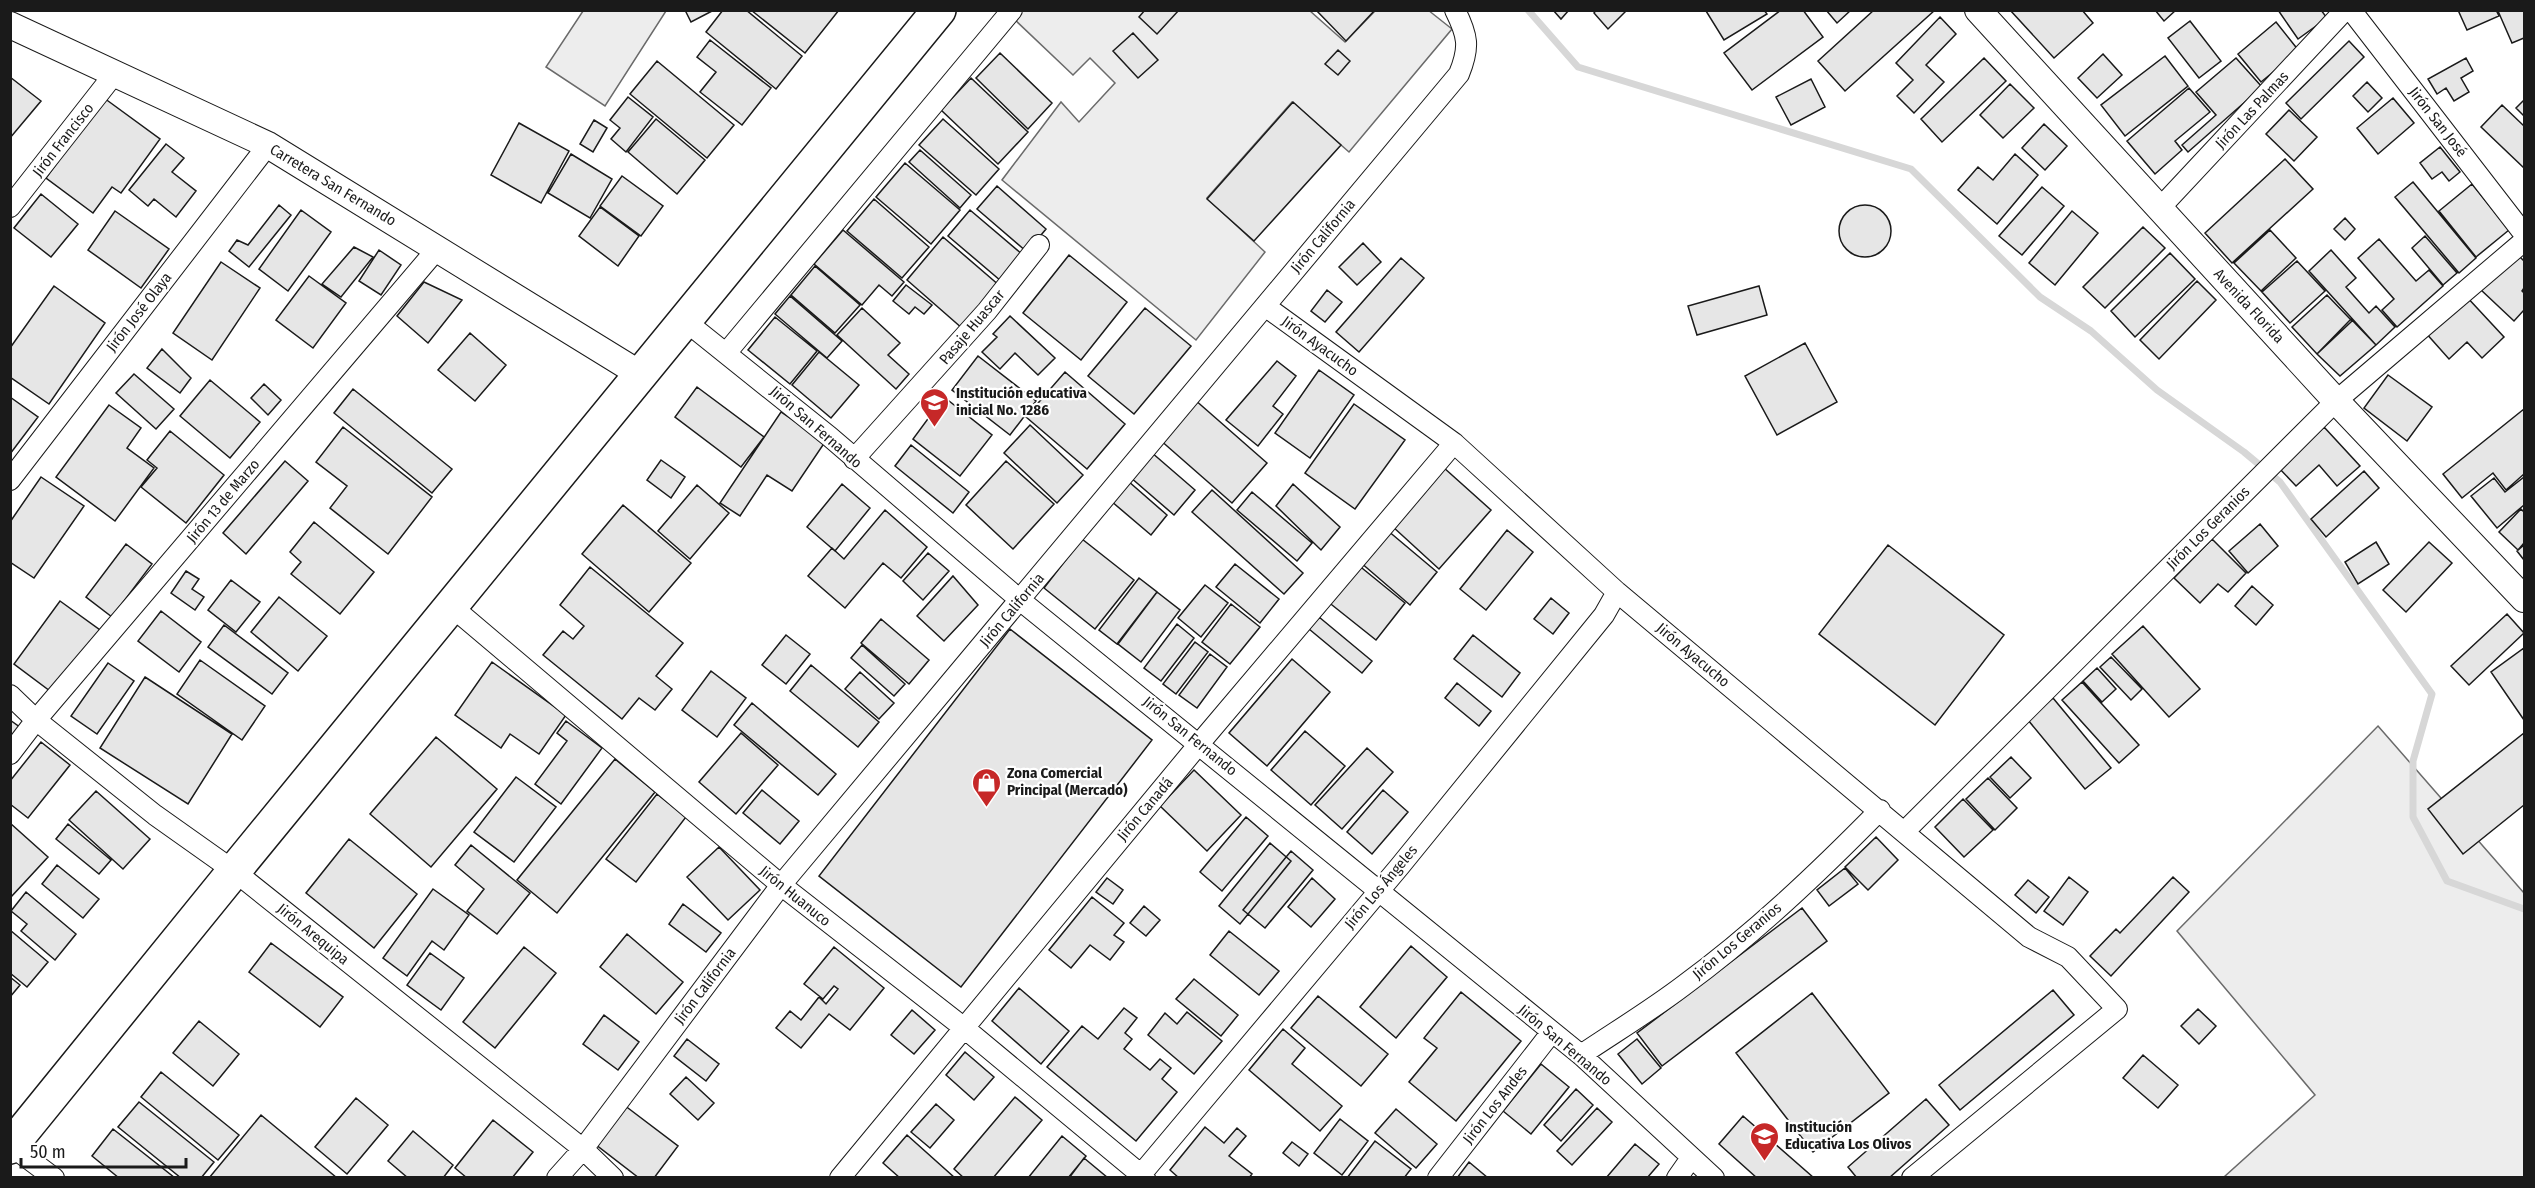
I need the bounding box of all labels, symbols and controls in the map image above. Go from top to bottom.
street label: Jirón Las Palmas [2212,68,2292,152]
street label: Jirón San José [2405,83,2471,161]
street label: Jirón Francisco [29,99,97,180]
street label: Carretera San Fernando [267,140,399,230]
street label: Jirón California [1287,195,1359,277]
street label: Avenida Florida [2210,265,2288,347]
street label: Jirón José Olaya [102,269,176,355]
street label: Pasaje Huascar [936,285,1009,368]
street label: Jirón Ayacucho [1278,312,1362,380]
street label: Jirón San Fernando [766,382,866,472]
place label: Institución educativa inicial No. 1286 [956,384,1087,419]
school or university icon: Institución educativa inicial No. 1286 [919,386,951,428]
street label: Jirón 13 de Marzo [183,455,263,547]
street label: Jirón Los Geranios [2163,483,2253,573]
street label: Jirón California [976,569,1048,651]
street label: Jirón Ayacucho [1653,619,1733,691]
street label: Jirón San Fernando [1139,693,1241,780]
place label: Zona Comercial Principal (Mercado) [1007,764,1128,799]
shop icon: Zona Comercial Principal (Mercado) [970,766,1002,808]
street label: Jirón Canadá [1113,774,1177,844]
street label: Jirón Los Ángeles [1341,841,1421,933]
street label: Jirón Huanuco [756,862,834,930]
street label: Jirón Los Geranios [1689,899,1785,983]
street label: Jirón Arequipa [274,900,352,968]
street label: Jirón California [670,944,740,1028]
street label: Jirón San Fernando [1515,1001,1615,1089]
street label: Jirón Los Andes [1459,1063,1531,1147]
place label: Institución Educativa Los Olivos [1785,1118,1912,1153]
school or university icon: Institución Educativa Los Olivos [1748,1120,1780,1162]
scale bar [21,1131,186,1169]
text: 50 m [30,1141,66,1163]

